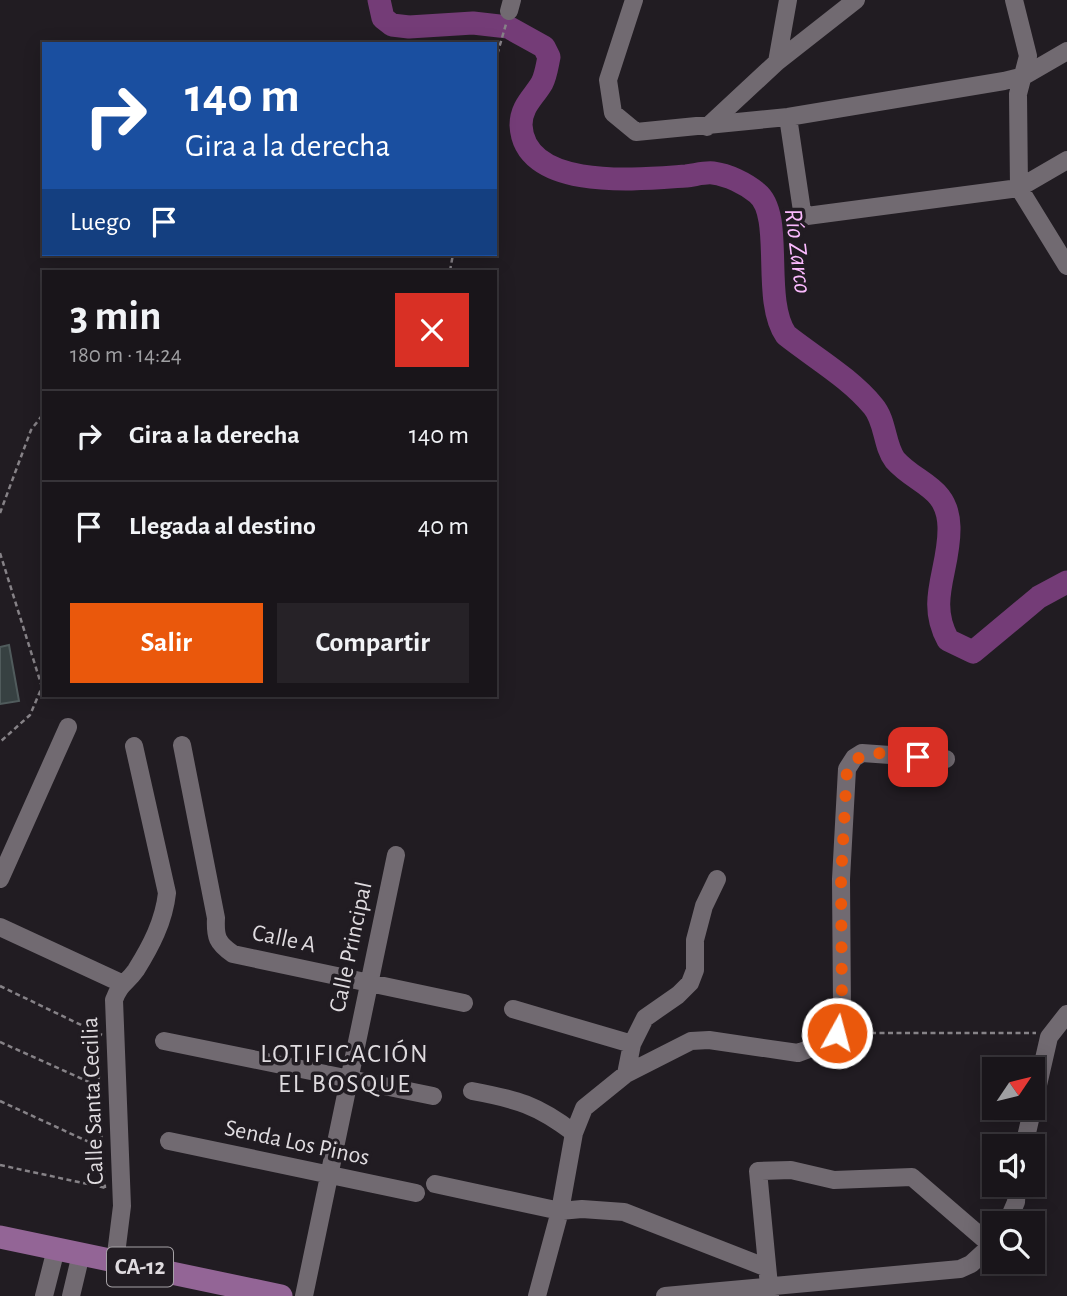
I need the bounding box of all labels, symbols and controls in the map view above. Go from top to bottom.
icon: right [70,70,161,161]
text: 140 m [185,72,300,121]
text: Gira a la derecha [185,130,390,162]
icon: arrive [145,203,183,241]
water label: Río Zarco [780,207,816,295]
text: Luego [70,209,131,235]
button: close [395,293,469,367]
text: 3 min [70,295,162,337]
text: 180 m · 14:24 [70,344,182,367]
icon: right [70,417,108,455]
text: Gira a la derecha [129,422,300,448]
text: 140 m [409,422,469,448]
icon: arrive [70,508,108,546]
text: Llegada al destino [129,513,316,539]
text: 40 m [418,513,469,539]
button: Salir [70,603,263,683]
button: Compartir [277,603,469,683]
pin [888,727,948,787]
icon: arrive [899,738,937,776]
street label: Calle Principal [325,880,377,1014]
street label: Calle A [250,921,318,957]
position arrow [800,996,874,1070]
street label: Calle Santa Cecilia [78,1017,108,1185]
district label: LOTIFICACIÓN EL BOSQUE [260,1039,430,1097]
north arrow [982,1057,1045,1120]
map controls [982,1057,1045,1274]
street label: Senda Los Pinos [222,1116,372,1170]
button: sound [982,1134,1045,1197]
button: search [982,1211,1045,1274]
road number: CA-12 [107,1248,173,1286]

